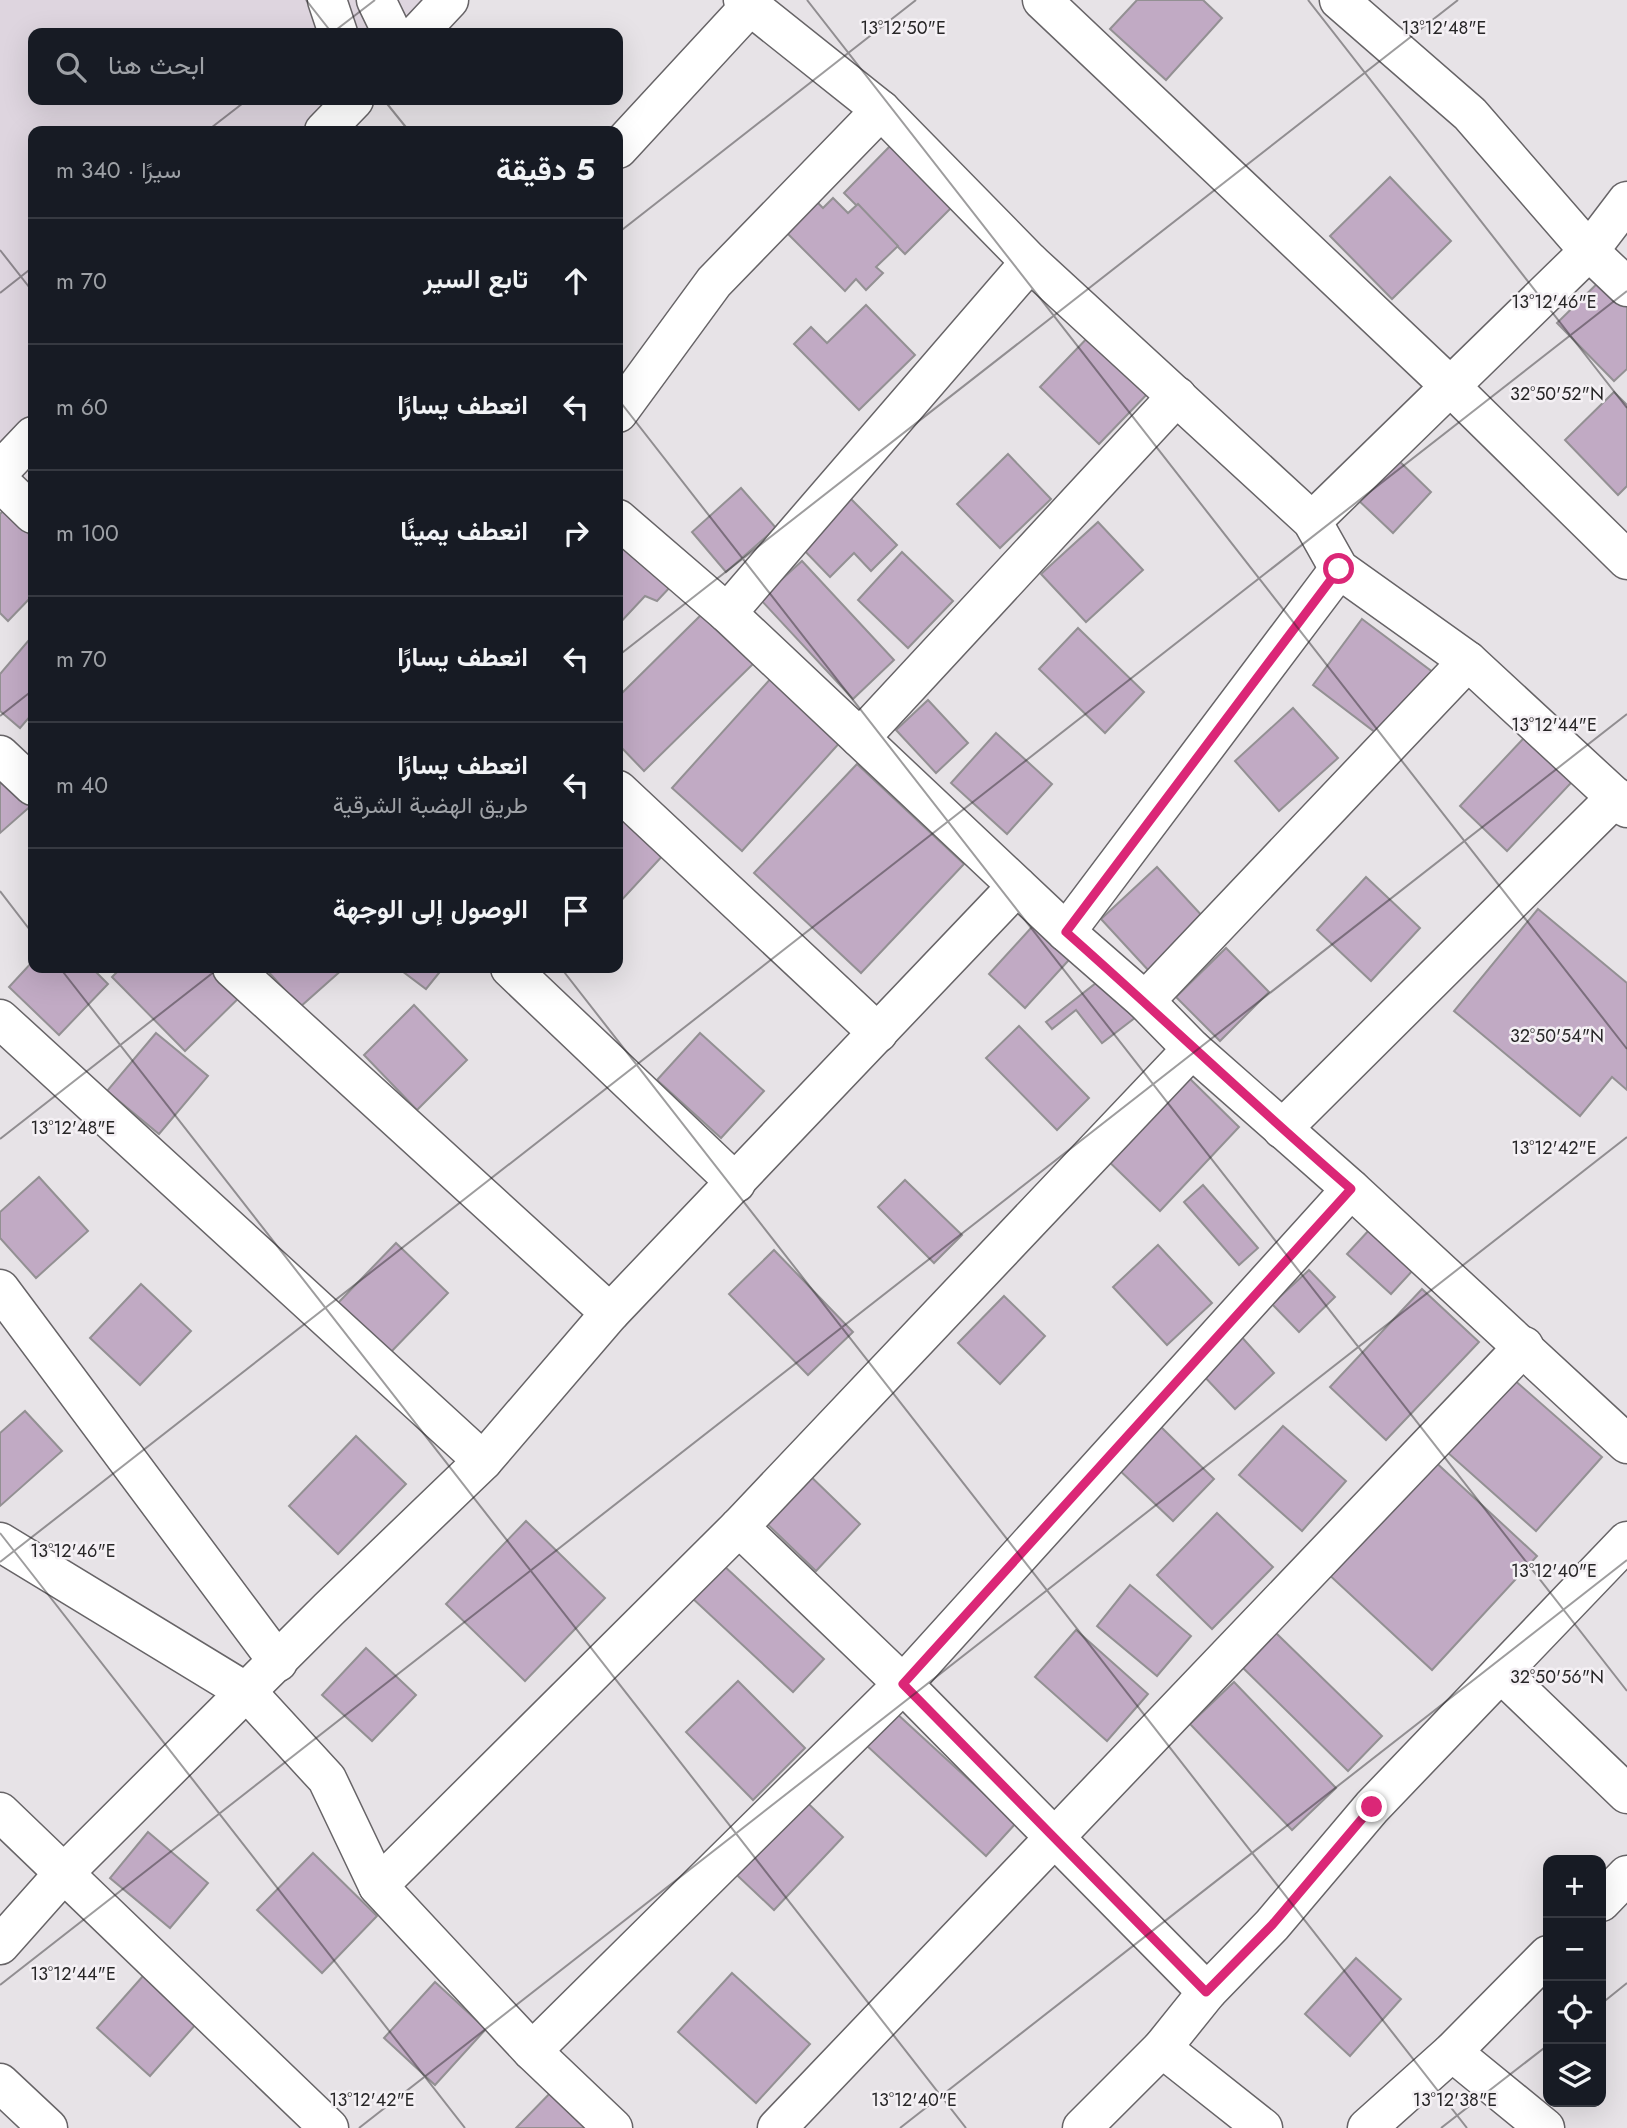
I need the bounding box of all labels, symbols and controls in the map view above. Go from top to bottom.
text: 13°12'50"E [860,15,946,41]
text: 13°12'48"E [1402,15,1487,41]
search box [28,28,623,105]
text: ابحث هنا [108,46,205,84]
icon: search [52,48,90,86]
text: 5 دقيقة [496,148,595,191]
text: سيرًا · 340 m [56,153,181,187]
text: تابع السير [423,260,528,298]
icon: ahead [557,262,595,300]
text: 70 m [56,264,107,298]
text: 13°12'46"E [1511,289,1597,315]
text: 32°50'52"N [1510,381,1604,407]
text: انعطف يسارًا [397,386,528,424]
icon: left [557,388,595,426]
text: 60 m [56,390,108,424]
text: انعطف يمينًا [400,512,528,550]
icon: right [557,514,595,552]
text: 100 m [56,516,119,550]
route start [1323,553,1354,584]
text: انعطف يسارًا [397,638,528,676]
icon: left [557,640,595,678]
text: 70 m [56,642,107,676]
text: 13°12'44"E [1511,712,1597,738]
text: انعطف يسارًا [397,746,528,784]
icon: left [557,766,595,804]
text: 40 m [56,768,108,802]
text: طريق الهضبة الشرقية [333,788,528,822]
text: الوصول إلى الوجهة [333,890,528,928]
icon: arrive [557,892,595,930]
text: 32°50'54"N [1510,1023,1604,1049]
text: 13°12'48"E [31,1115,116,1141]
text: 13°12'42"E [1511,1135,1597,1161]
text: 13°12'46"E [30,1538,116,1564]
text: 13°12'40"E [1511,1558,1597,1584]
text: 32°50'56"N [1510,1664,1604,1690]
route end [1356,1791,1387,1822]
map controls [1543,1855,1606,2107]
button: + [1543,1855,1606,1918]
button: − [1543,1918,1606,1981]
text: 13°12'44"E [30,1961,116,1987]
button: locate [1543,1981,1606,2044]
button: layers [1543,2044,1606,2107]
text: 13°12'42"E [329,2087,415,2113]
text: 13°12'40"E [871,2087,957,2113]
text: 13°12'38"E [1413,2087,1497,2113]

